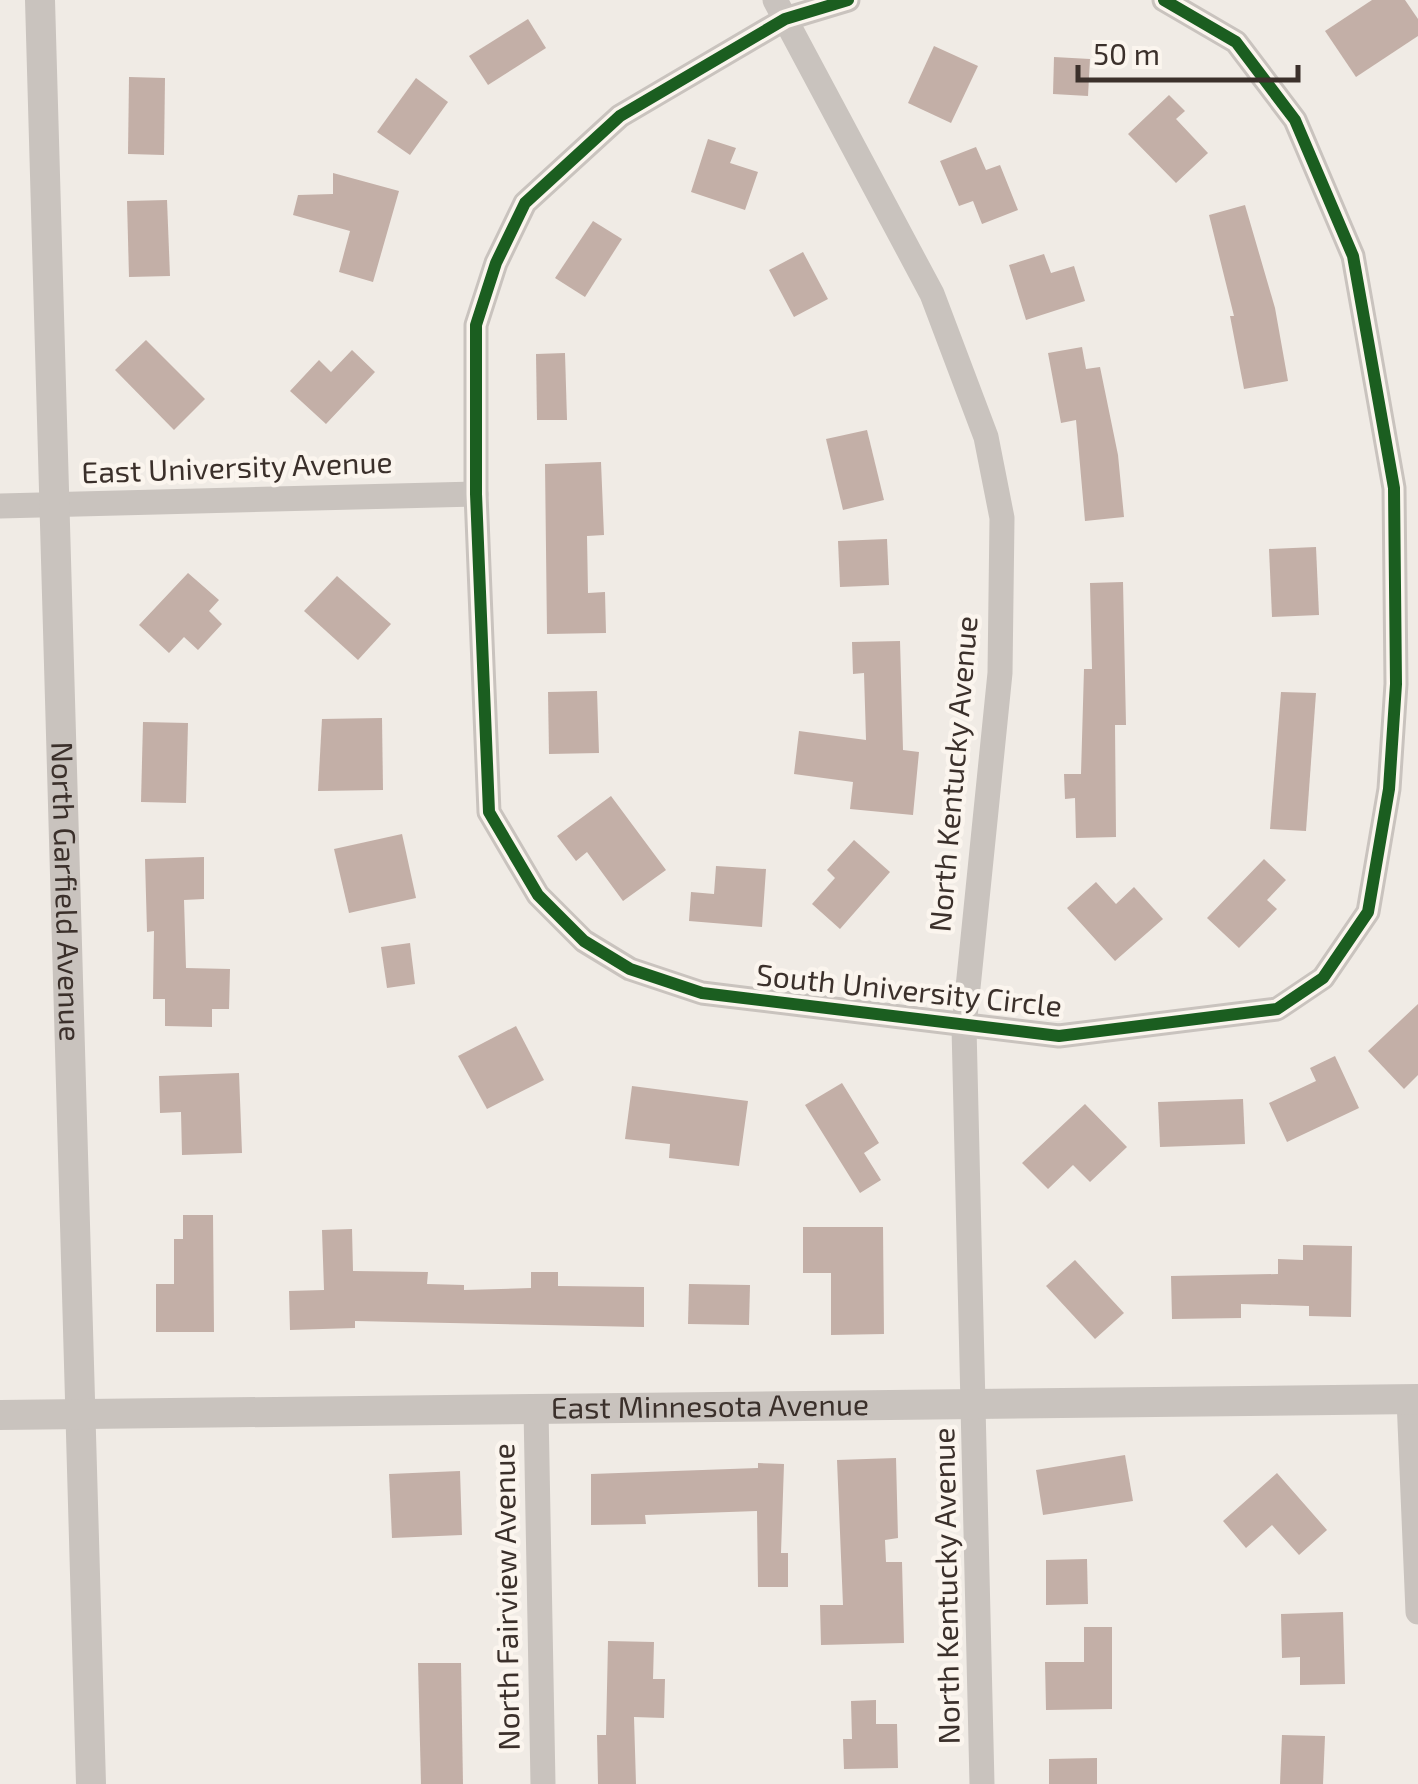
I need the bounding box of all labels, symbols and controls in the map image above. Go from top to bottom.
scale bar [1078,20,1298,82]
text: 50 m [1093,35,1160,71]
street label: East University Avenue [81,443,393,489]
street label: North Kentucky Avenue [920,614,984,933]
street label: North Garfield Avenue [45,741,90,1042]
street label: South University Circle [755,955,1064,1023]
street label: East Minnesota Avenue [551,1385,869,1425]
street label: North Kentucky Avenue [924,1427,966,1745]
street label: North Fairview Avenue [484,1443,526,1751]

